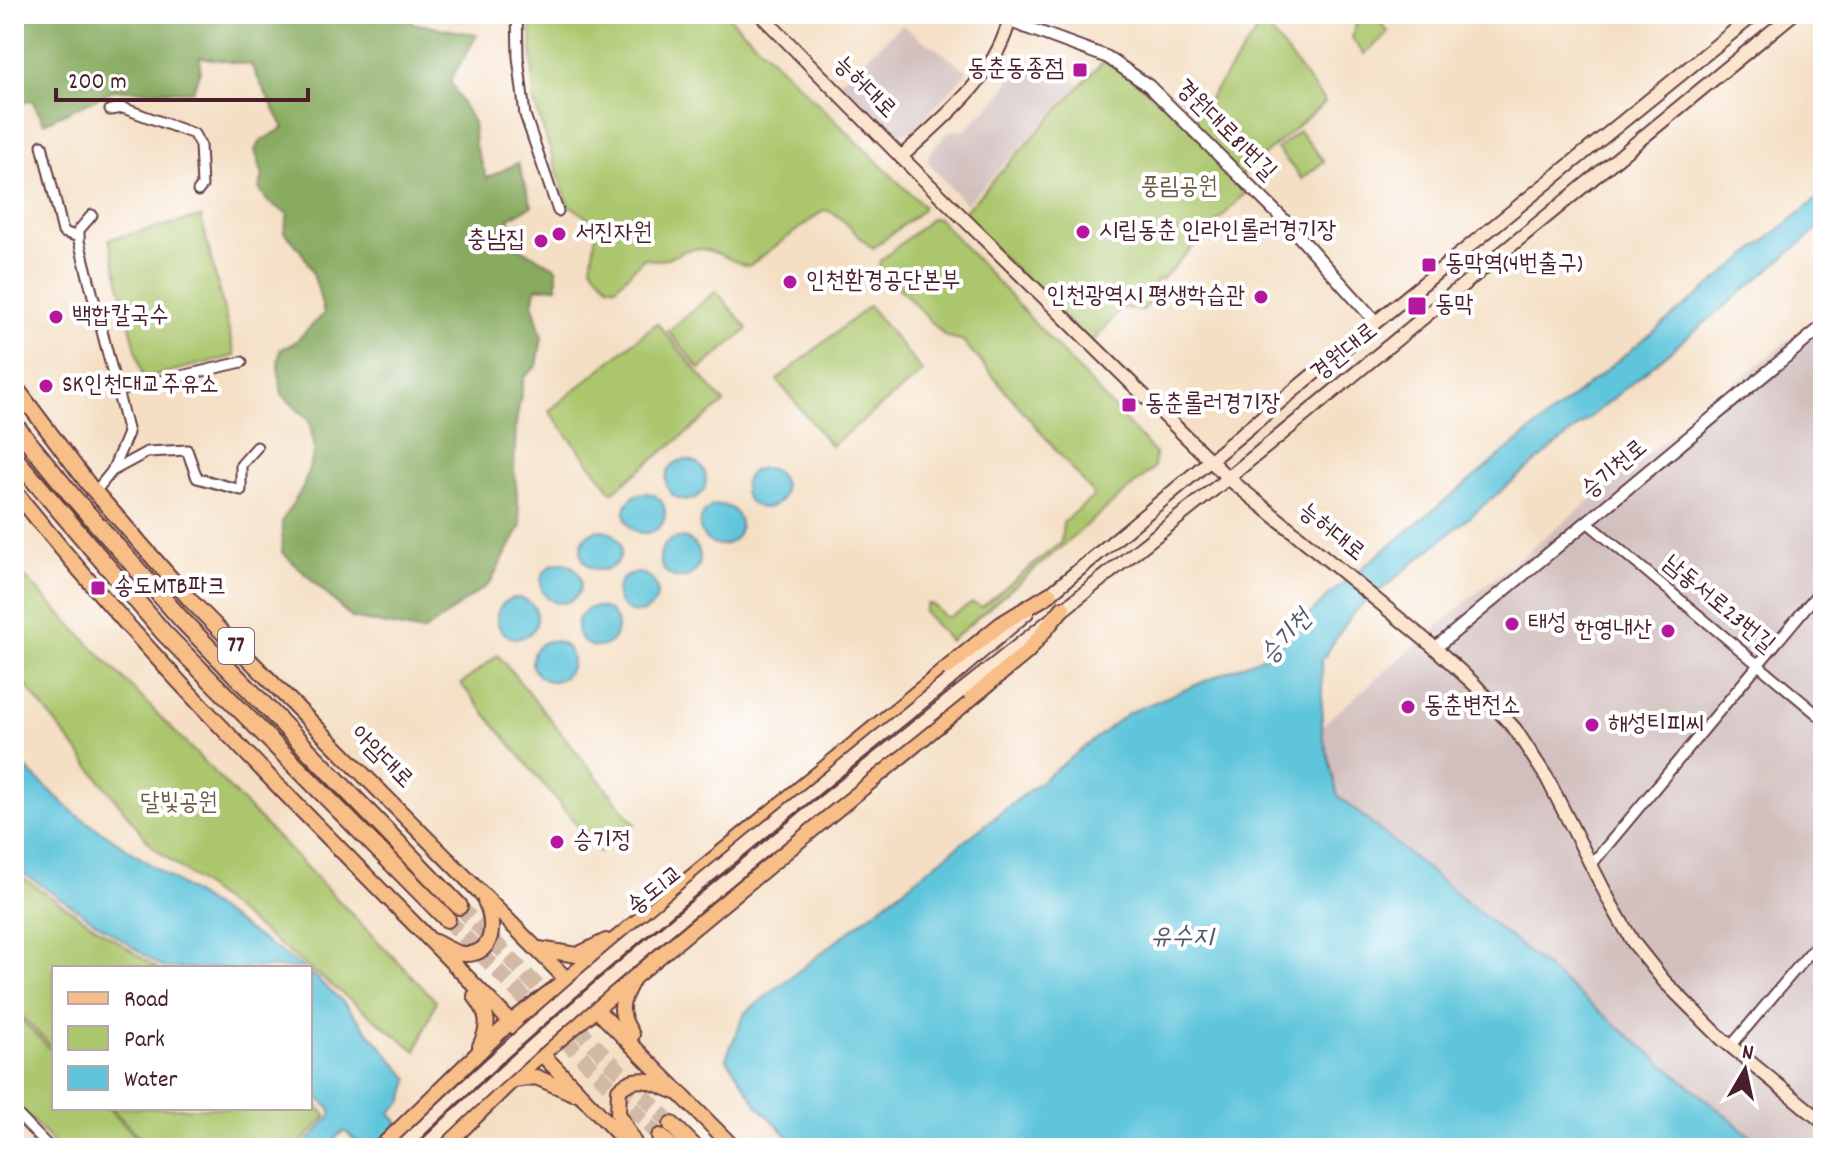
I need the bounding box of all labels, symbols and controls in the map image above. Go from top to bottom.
street label: 능허대로 [825,49,903,127]
scale bar [56,52,308,102]
place label: 동춘동종점 [967,53,1064,87]
marker: 동춘동종점 [1071,61,1089,79]
text: 200 m [68,66,127,100]
street label: 경원대로81번길 [1167,73,1283,189]
park label: 풍림공원 [1140,171,1218,205]
place label: 시립동춘 인라인롤러경기장 [1099,215,1336,249]
place label: 서진자원 [575,217,652,251]
marker: 시립동춘 인라인롤러경기장 [1074,223,1092,241]
place label: 충남집 [467,224,525,258]
marker: 서진자원 [550,225,568,243]
marker: 충남집 [532,232,550,250]
place label: 동막역(4번출구) [1445,248,1583,282]
marker: 동막역(4번출구) [1420,256,1438,274]
place label: 인천환경공단본부 [806,265,961,299]
marker: 인천환경공단본부 [781,273,799,291]
place label: 인천광역시 평생학습관 [1046,280,1245,314]
marker: 인천광역시 평생학습관 [1252,288,1270,306]
place label: 동막 [1435,289,1474,323]
marker: 동막 [1406,295,1428,317]
place label: 백합칼국수 [72,300,169,334]
marker: 백합칼국수 [47,308,65,326]
street label: 경원대로 [1304,315,1386,391]
place label: SK인천대교주유소 [62,369,219,403]
marker: SK인천대교주유소 [37,377,55,395]
place label: 동춘롤러경기장 [1145,388,1280,422]
marker: 동춘롤러경기장 [1120,396,1138,414]
street label: 승기천로 [1574,432,1656,508]
street label: 능허대로 [1290,495,1372,571]
street label: 남동서로23번길 [1655,548,1781,662]
place label: 송도MTB파크 [114,571,226,605]
marker: 송도MTB파크 [89,579,107,597]
water label: 승기천 [1252,600,1324,674]
place label: 태성 [1528,607,1567,641]
place label: 한영내산 [1575,614,1652,648]
marker: 태성 [1503,615,1521,633]
marker: 한영내산 [1659,622,1677,640]
road number: 77 [218,628,254,664]
place label: 동춘변전소 [1424,690,1521,724]
marker: 동춘변전소 [1399,698,1417,716]
place label: 해성티피씨 [1608,708,1705,742]
marker: 해성티피씨 [1583,716,1601,734]
street label: 아암대로 [342,719,420,797]
park label: 달빛공원 [140,787,218,821]
place label: 승기정 [573,825,631,859]
marker: 승기정 [548,833,566,851]
street label: 송도1교 [621,858,691,924]
water label: 유수지 [1151,920,1216,957]
legend [52,966,312,1110]
text: Road [124,984,169,1018]
text: Park [124,1024,165,1058]
north arrow [1705,1030,1785,1110]
text: N [1740,1038,1755,1070]
text: Water [124,1064,177,1098]

